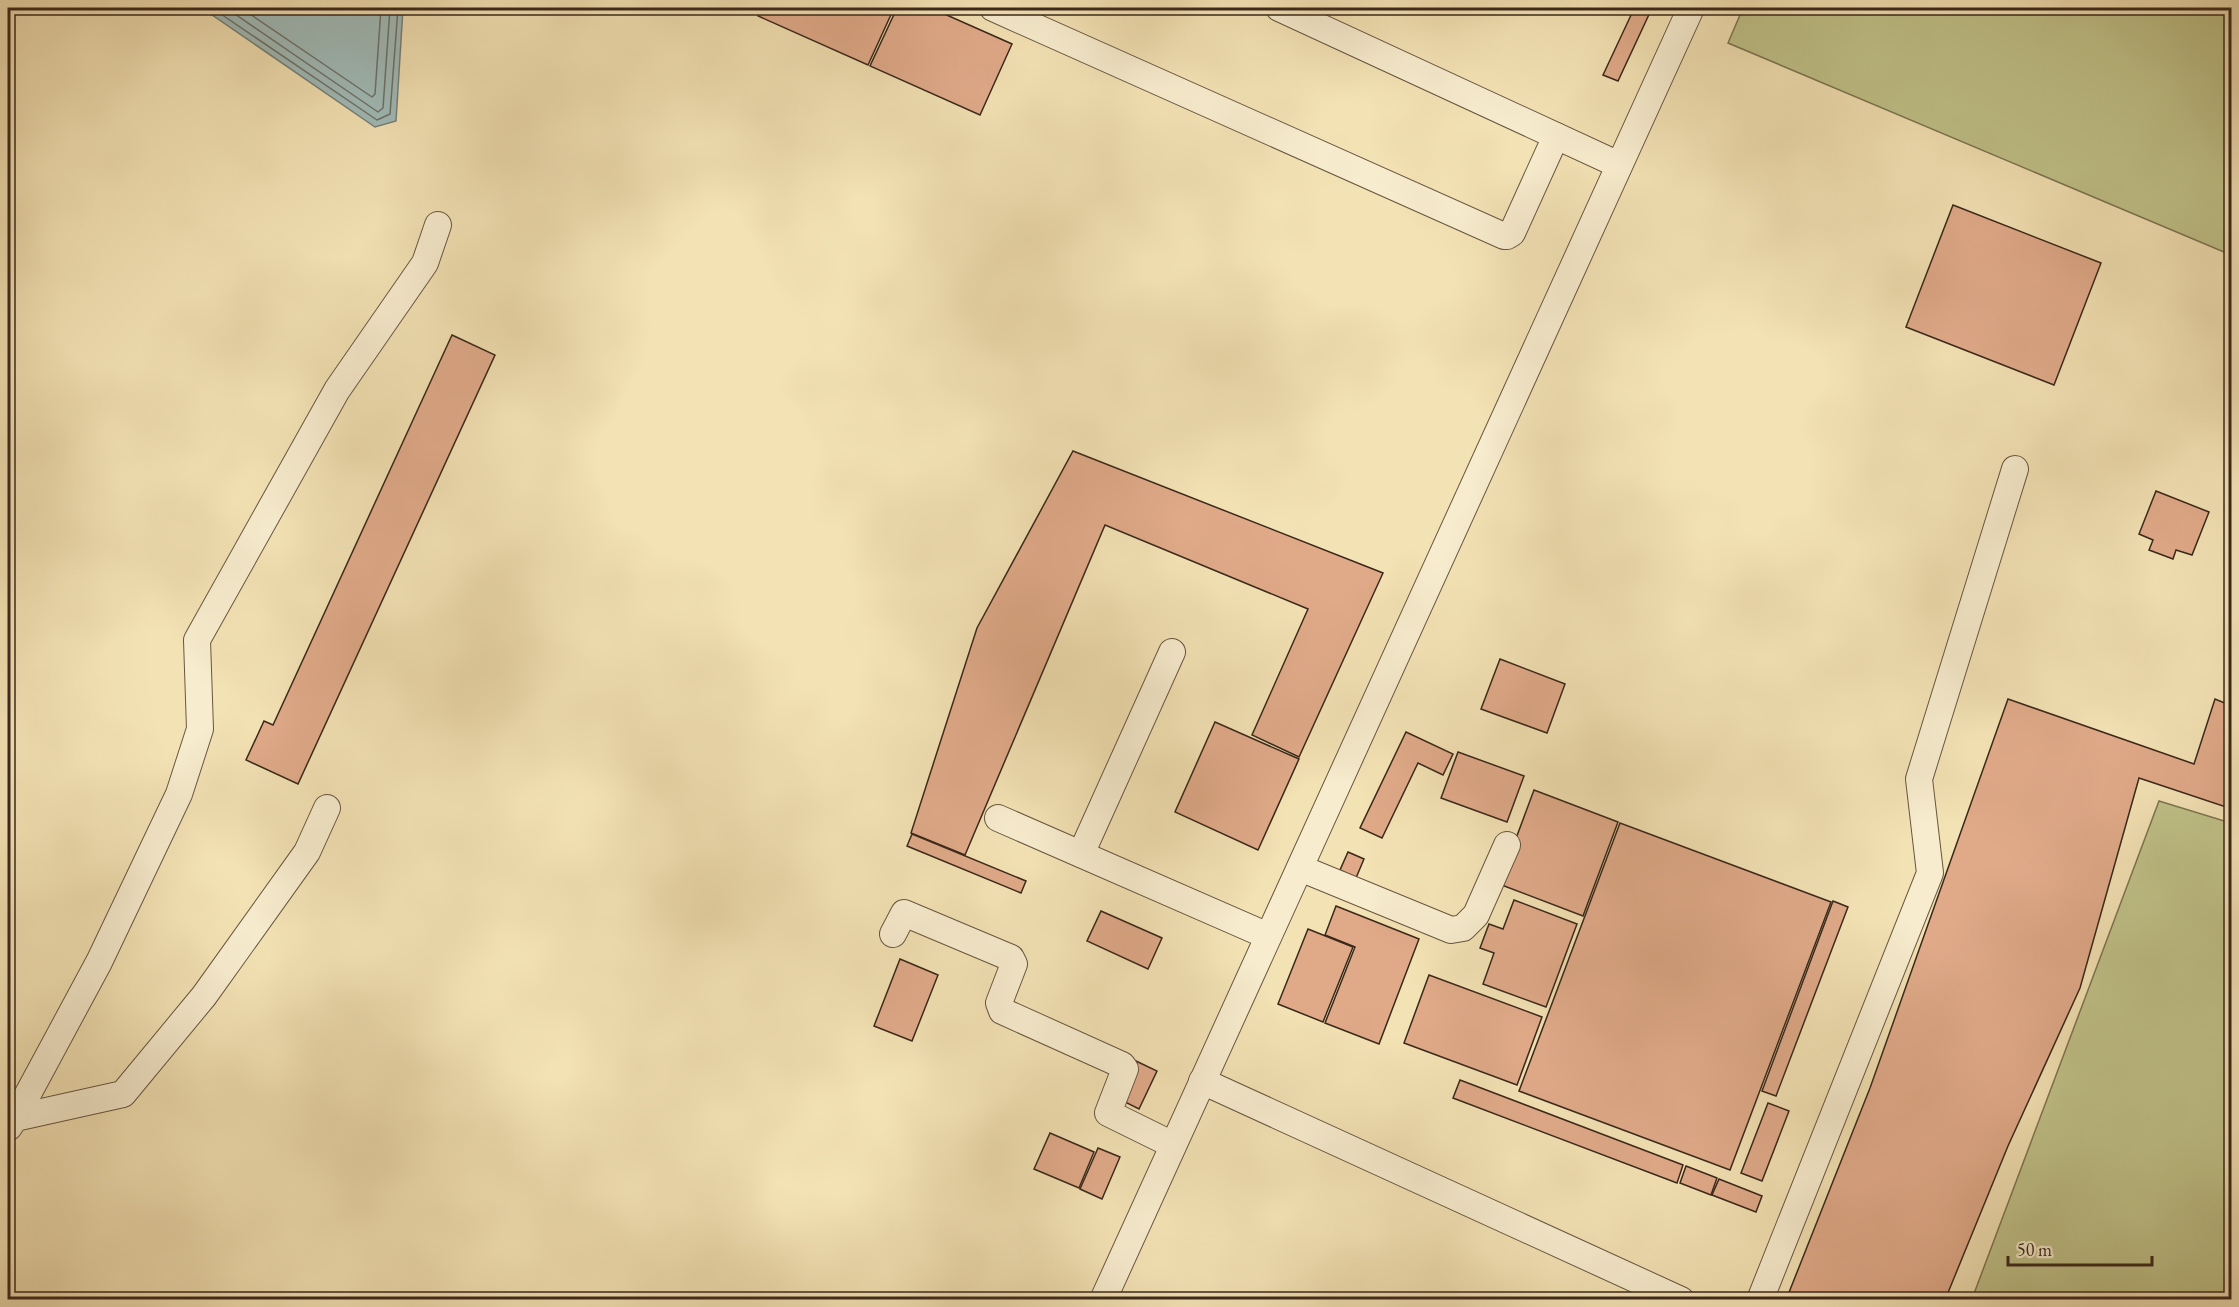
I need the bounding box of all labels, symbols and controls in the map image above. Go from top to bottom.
scale bar [2008,1229,2152,1267]
text: 50 m [2017,1238,2052,1261]

